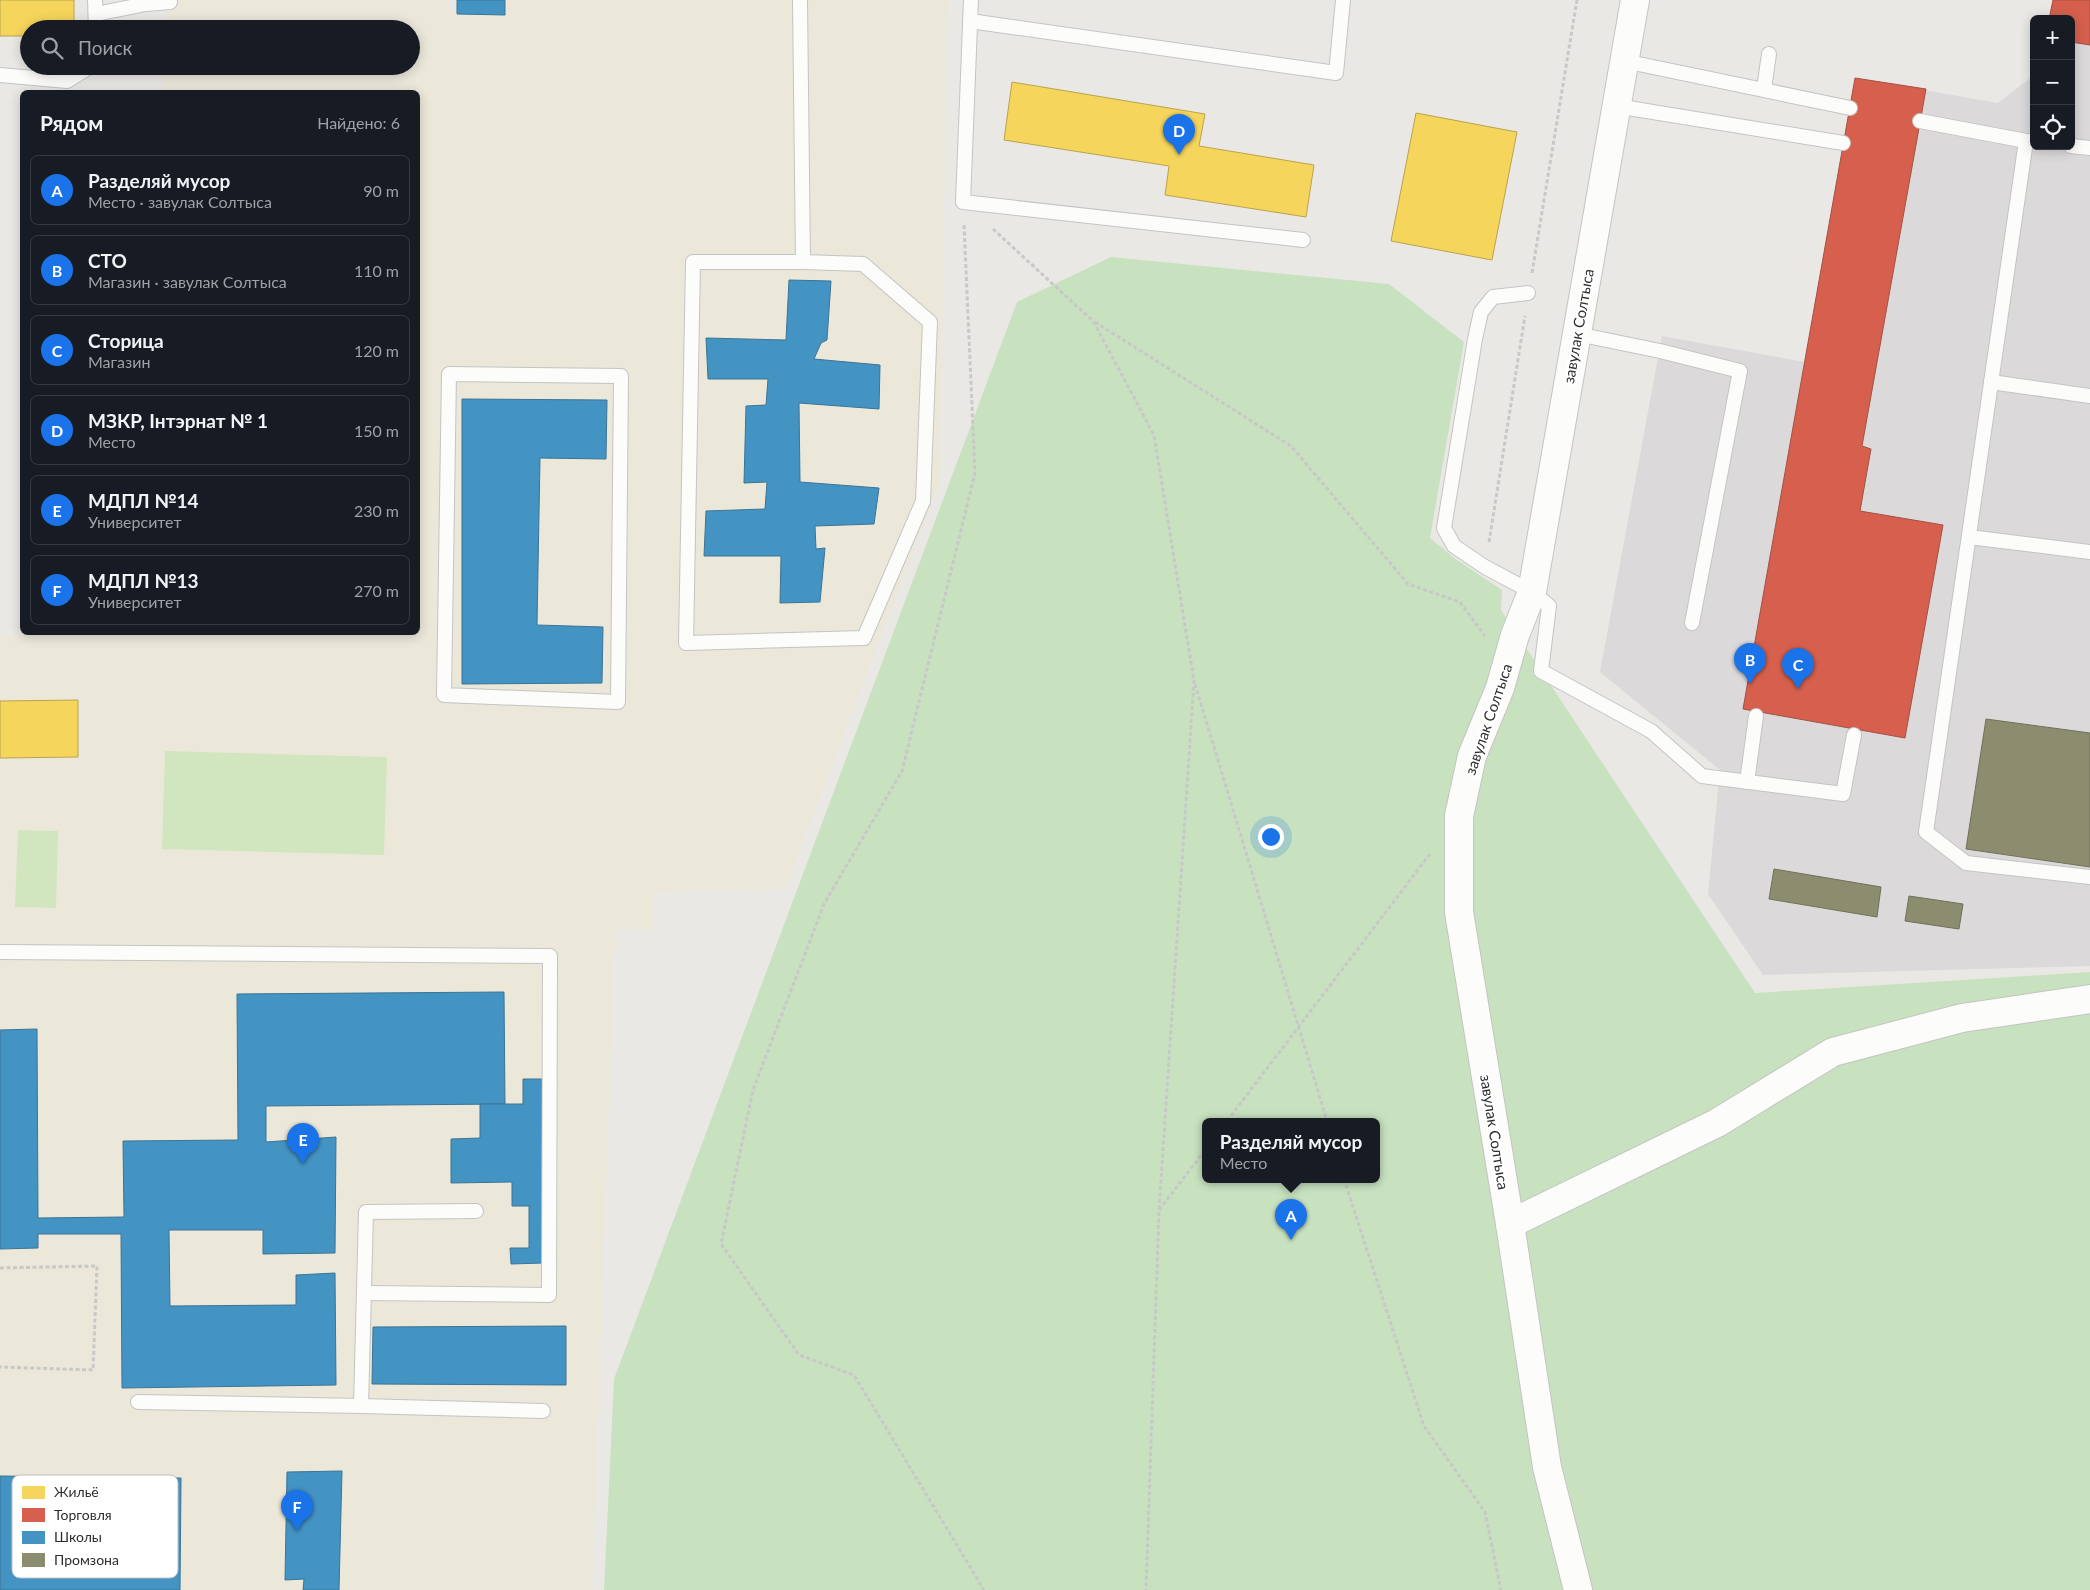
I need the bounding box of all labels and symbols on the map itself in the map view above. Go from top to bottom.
pin: D [1163,114,1195,155]
street label: завулак Солтыса [1559,267,1597,385]
pin: B [1734,643,1766,684]
pin: C [1782,648,1814,689]
street label: завулак Солтыса [1461,661,1515,777]
your location [1258,824,1284,850]
street label: завулак Солтыса [1477,1073,1513,1191]
pin: E [287,1123,319,1164]
pin: A [1275,1199,1307,1240]
legend [12,1475,178,1578]
text: Жильё [54,1483,99,1500]
pin: F [281,1490,313,1531]
text: Торговля [54,1506,112,1523]
text: Школы [54,1528,102,1545]
text: Промзона [54,1551,119,1568]

